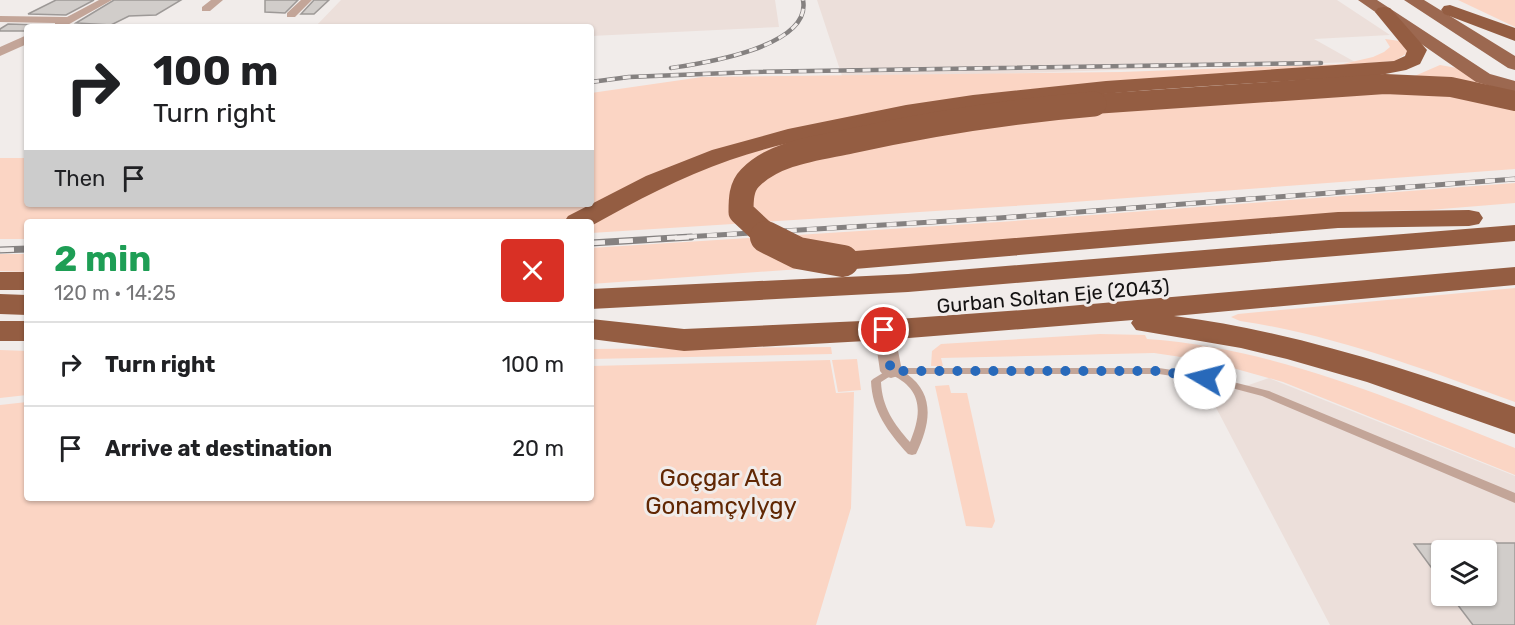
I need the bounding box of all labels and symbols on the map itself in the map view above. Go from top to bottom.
street label: Gurban Soltan Eje (2043) [936,274,1170,318]
pin [858,304,909,355]
position arrow [1173,346,1237,410]
park label: Goçgar Ata Gonamçylygy [645,464,797,520]

